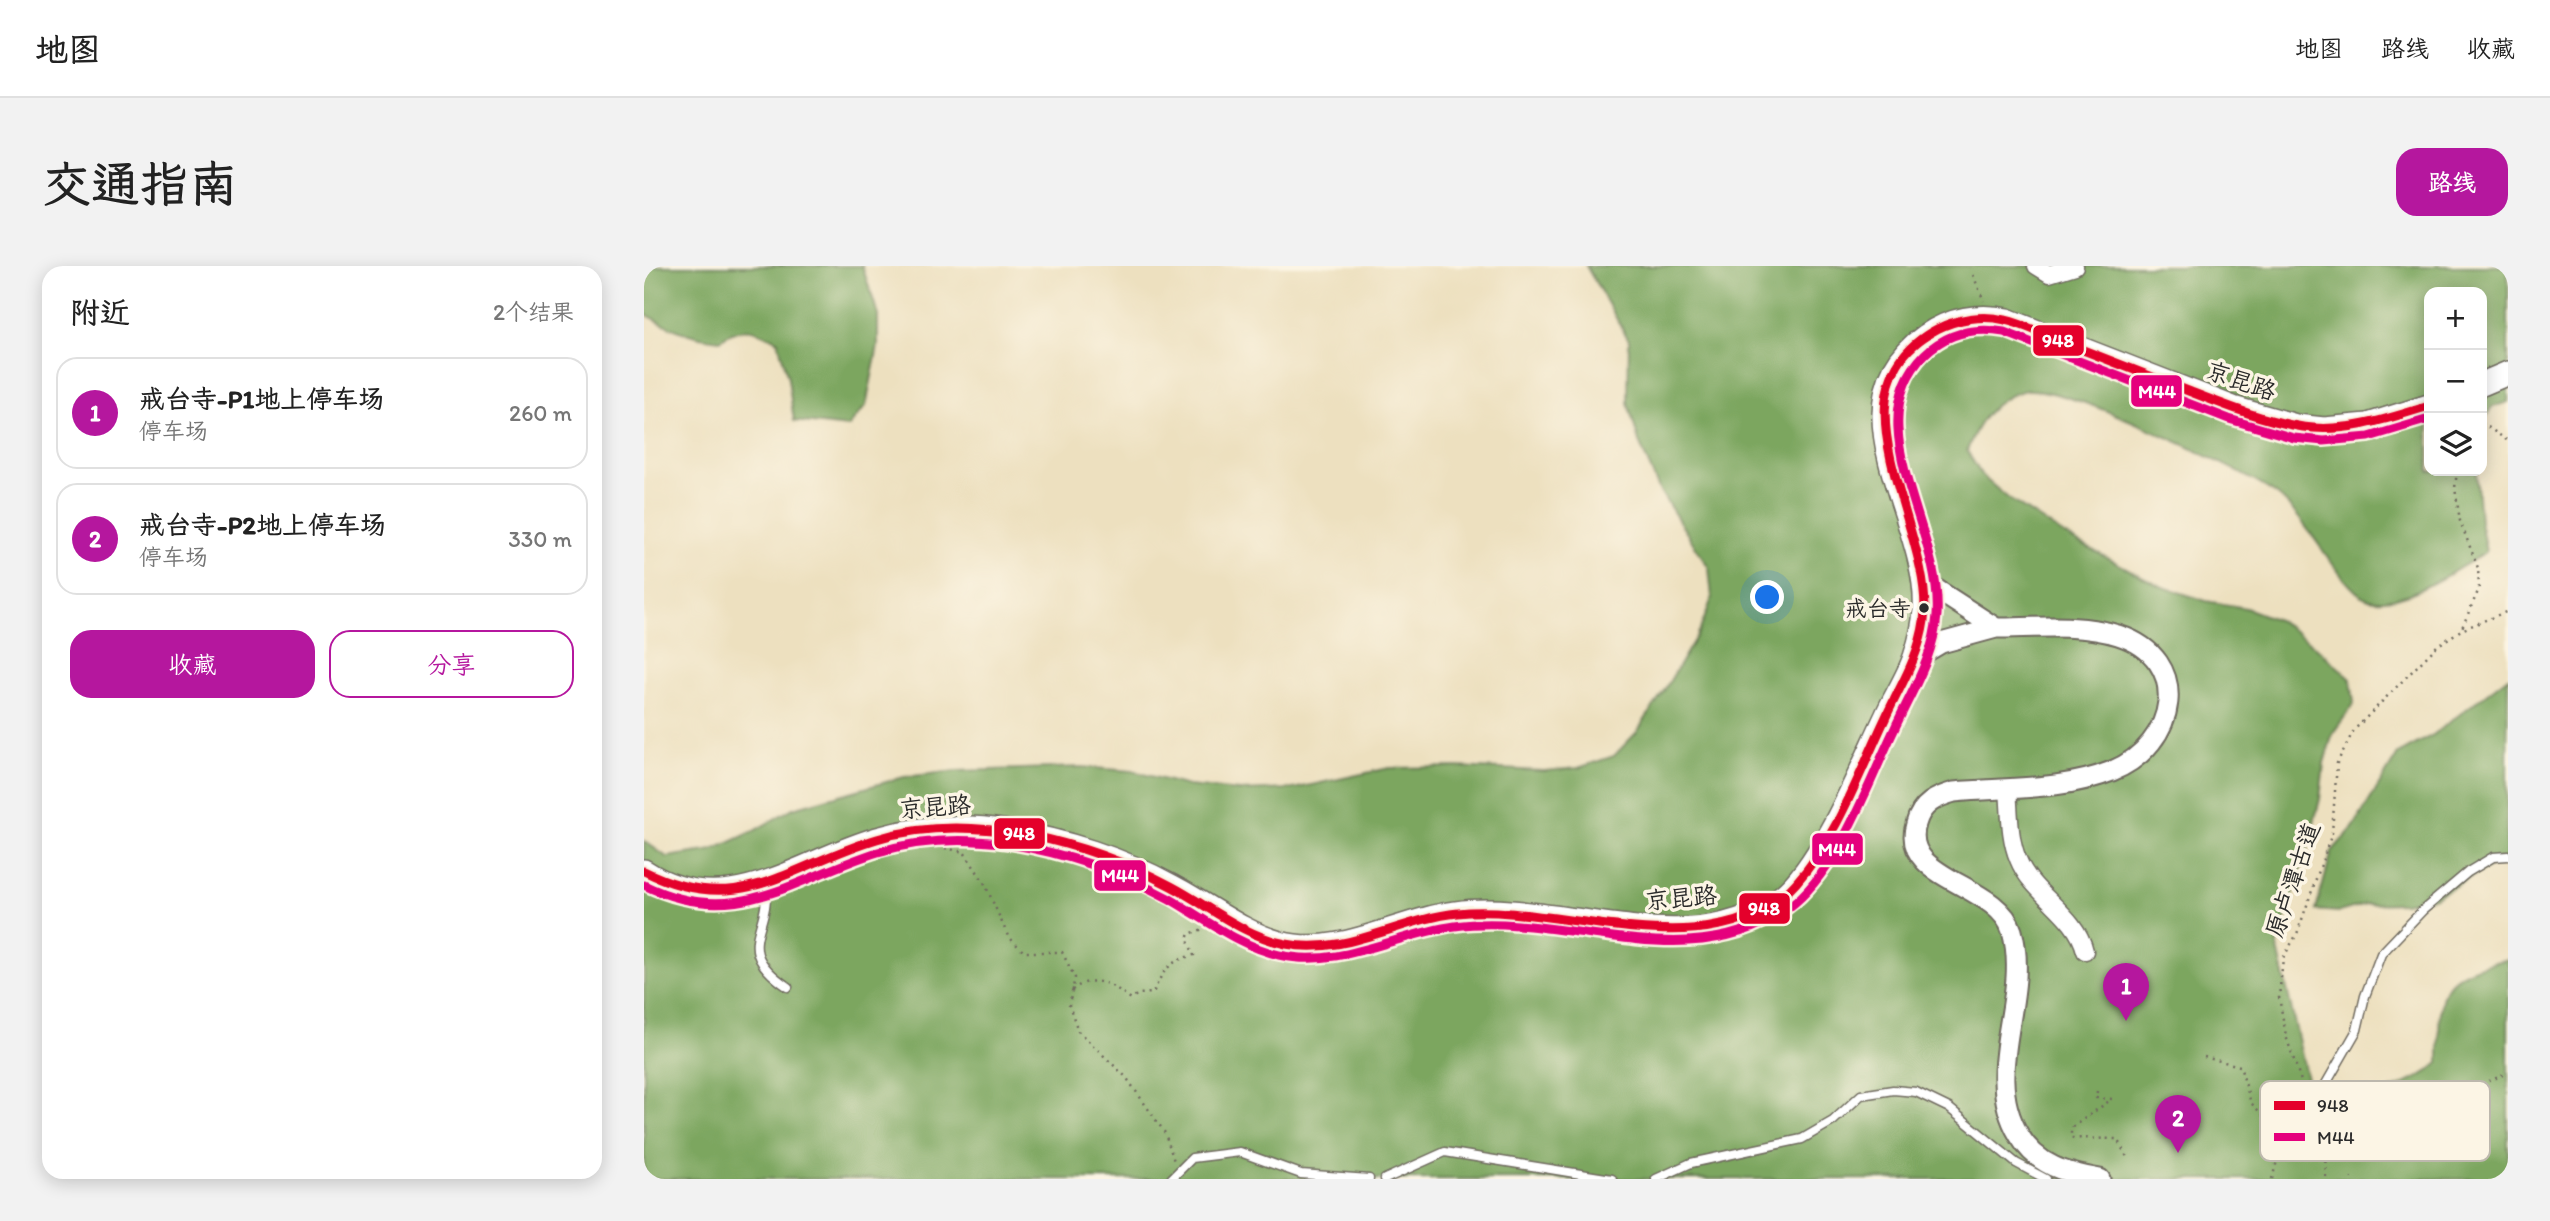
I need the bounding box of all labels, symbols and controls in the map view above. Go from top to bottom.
text: 地图 [35,30,101,69]
text: 地图 [2295,34,2343,63]
text: 路线 [2381,34,2429,63]
text: 收藏 [2467,34,2515,63]
button: 路线 [2396,148,2508,216]
text: 交通指南 [42,154,238,213]
map controls [2424,287,2487,476]
button: + [2424,287,2487,350]
text: 附近 [70,294,130,331]
text: 2个结果 [493,298,574,326]
line badge: 948 [2032,324,2085,357]
text: 948 [2042,329,2074,352]
button: − [2424,350,2487,413]
street label: 京昆路 [2202,355,2280,406]
line badge: M44 [2130,374,2183,408]
text: M44 [2138,380,2176,403]
text: 戒台寺-P1地上停车场 [139,383,384,415]
text: 1 [90,399,100,427]
text: 260 m [509,399,572,427]
button: layers [2424,413,2487,476]
text: 停车场 [139,417,208,445]
text: 戒台寺-P2地上停车场 [139,509,386,541]
text: 2 [89,525,101,553]
text: 330 m [508,525,572,553]
text: 停车场 [139,543,208,571]
your location [1750,580,1784,614]
place label: 戒台寺 [1845,595,1911,622]
marker: 戒台寺 [1917,601,1931,615]
button: 收藏 [70,630,315,698]
button: 分享 [329,630,574,698]
street label: 京昆路 [898,790,972,823]
line badge: 948 [993,817,1046,850]
street label: 原卢潭古道 [2259,818,2326,941]
text: 948 [1003,822,1035,845]
line badge: M44 [1811,832,1864,866]
text: M44 [1818,838,1856,861]
line badge: M44 [1093,859,1147,892]
text: M44 [1101,864,1139,887]
street label: 京昆路 [1644,880,1718,915]
line badge: 948 [1738,892,1791,925]
text: 948 [1748,897,1780,920]
pin: 1 [2103,963,2149,1021]
legend [2260,1081,2490,1161]
text: 948 [2317,1094,2349,1117]
pin: 2 [2155,1095,2201,1153]
text: M44 [2317,1126,2355,1149]

